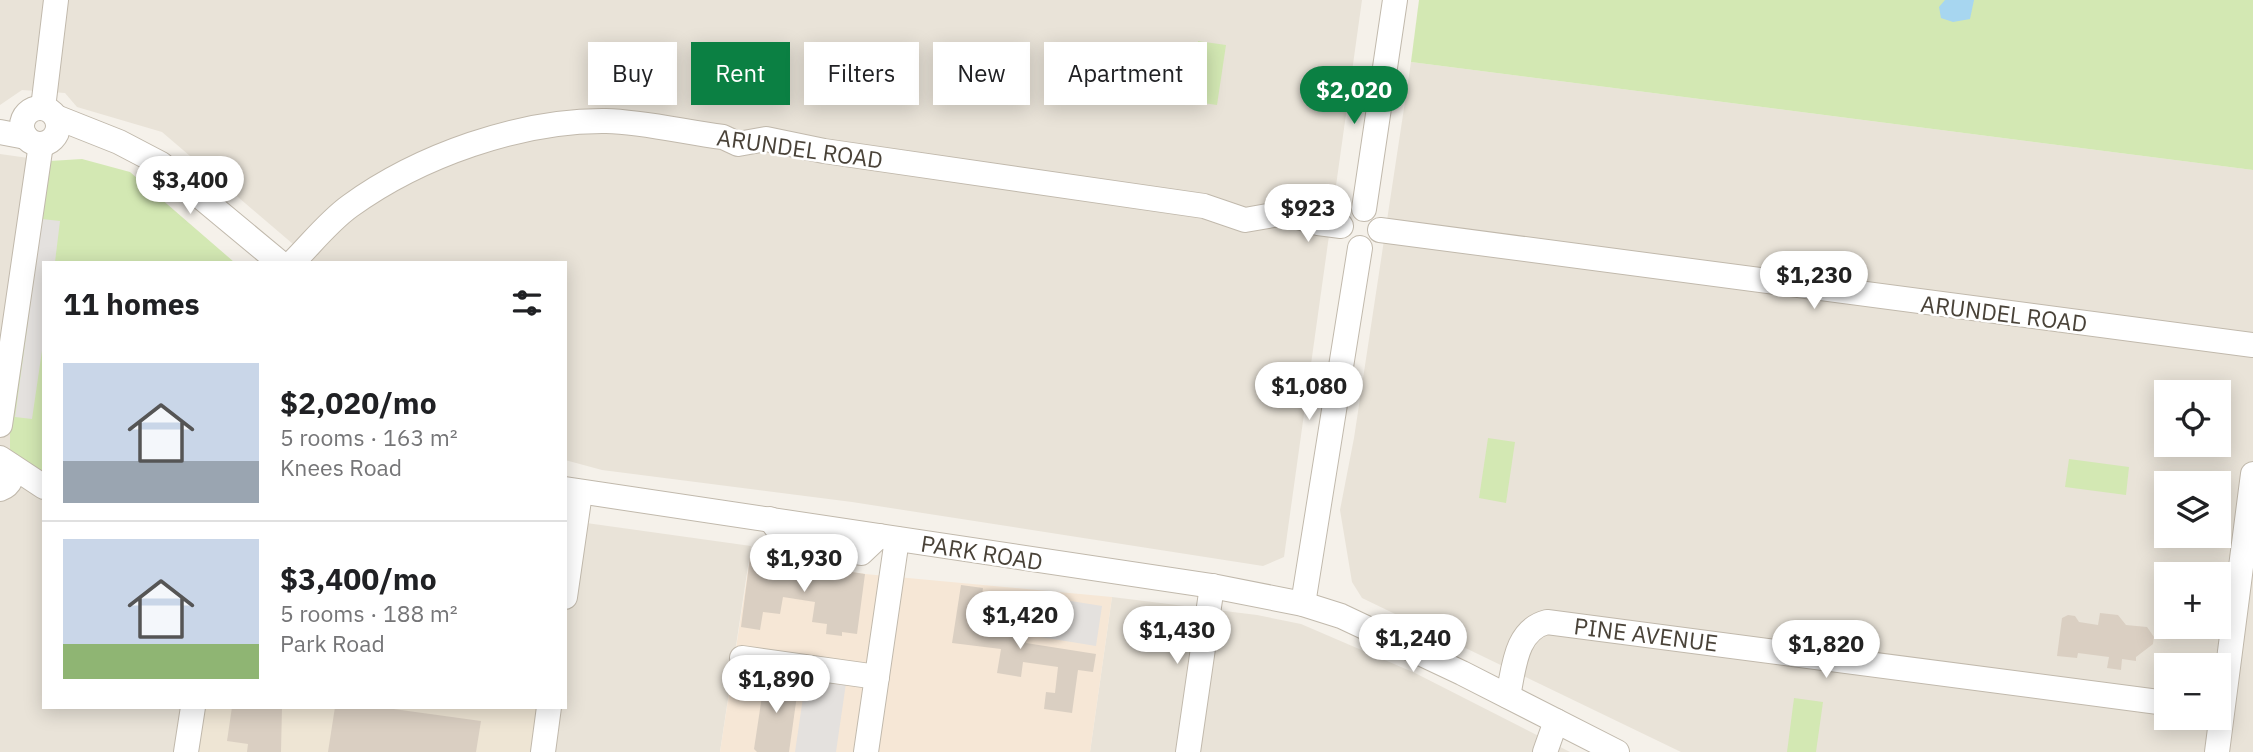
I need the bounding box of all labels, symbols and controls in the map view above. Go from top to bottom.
chip: Buy [588,42,677,105]
chip: Rent [691,42,790,105]
chip: Filters [804,42,919,105]
chip: New [933,42,1030,105]
chip: Apartment [1044,42,1207,105]
pin: $2,020 [1297,66,1411,126]
text: $2,020 [1316,74,1392,104]
street label: ARUNDEL ROAD [715,121,885,175]
pin: $3,400 [133,156,247,216]
text: $3,400 [152,164,228,194]
pin: $923 [1267,184,1349,244]
text: $923 [1280,192,1336,222]
pin: $1,230 [1757,252,1871,311]
text: $1,230 [1776,259,1852,289]
text: 11 homes [63,284,200,323]
icon: filters [508,284,546,322]
street label: ARUNDEL ROAD [1919,288,2089,338]
pin: $1,080 [1252,362,1366,422]
text: $1,080 [1271,370,1347,400]
map controls [2154,380,2231,730]
button: locate [2154,380,2231,457]
text: $2,020/mo [280,383,437,422]
icon: home [119,391,203,475]
text: 5 rooms · 163 m² [280,422,458,452]
text: Knees Road [280,452,402,482]
button: layers [2154,471,2231,548]
street label: PARK ROAD [919,528,1045,576]
pin: $1,930 [747,534,861,594]
text: $1,930 [766,542,842,572]
text: $3,400/mo [280,559,437,598]
button: + [2154,562,2231,639]
icon: home [119,567,203,651]
pin: $1,420 [963,592,1077,651]
text: 5 rooms · 188 m² [280,598,458,628]
text: $1,420 [982,599,1058,629]
pin: $1,430 [1120,606,1234,666]
street label: PINE AVENUE [1572,610,1720,658]
text: $1,430 [1139,614,1215,644]
pin: $1,240 [1356,614,1470,674]
pin: $1,820 [1769,620,1883,680]
text: $1,240 [1375,622,1451,652]
text: Park Road [280,628,385,658]
text: $1,820 [1788,628,1864,658]
button: − [2154,653,2231,730]
pin: $1,890 [719,656,833,715]
text: $1,890 [738,663,814,693]

